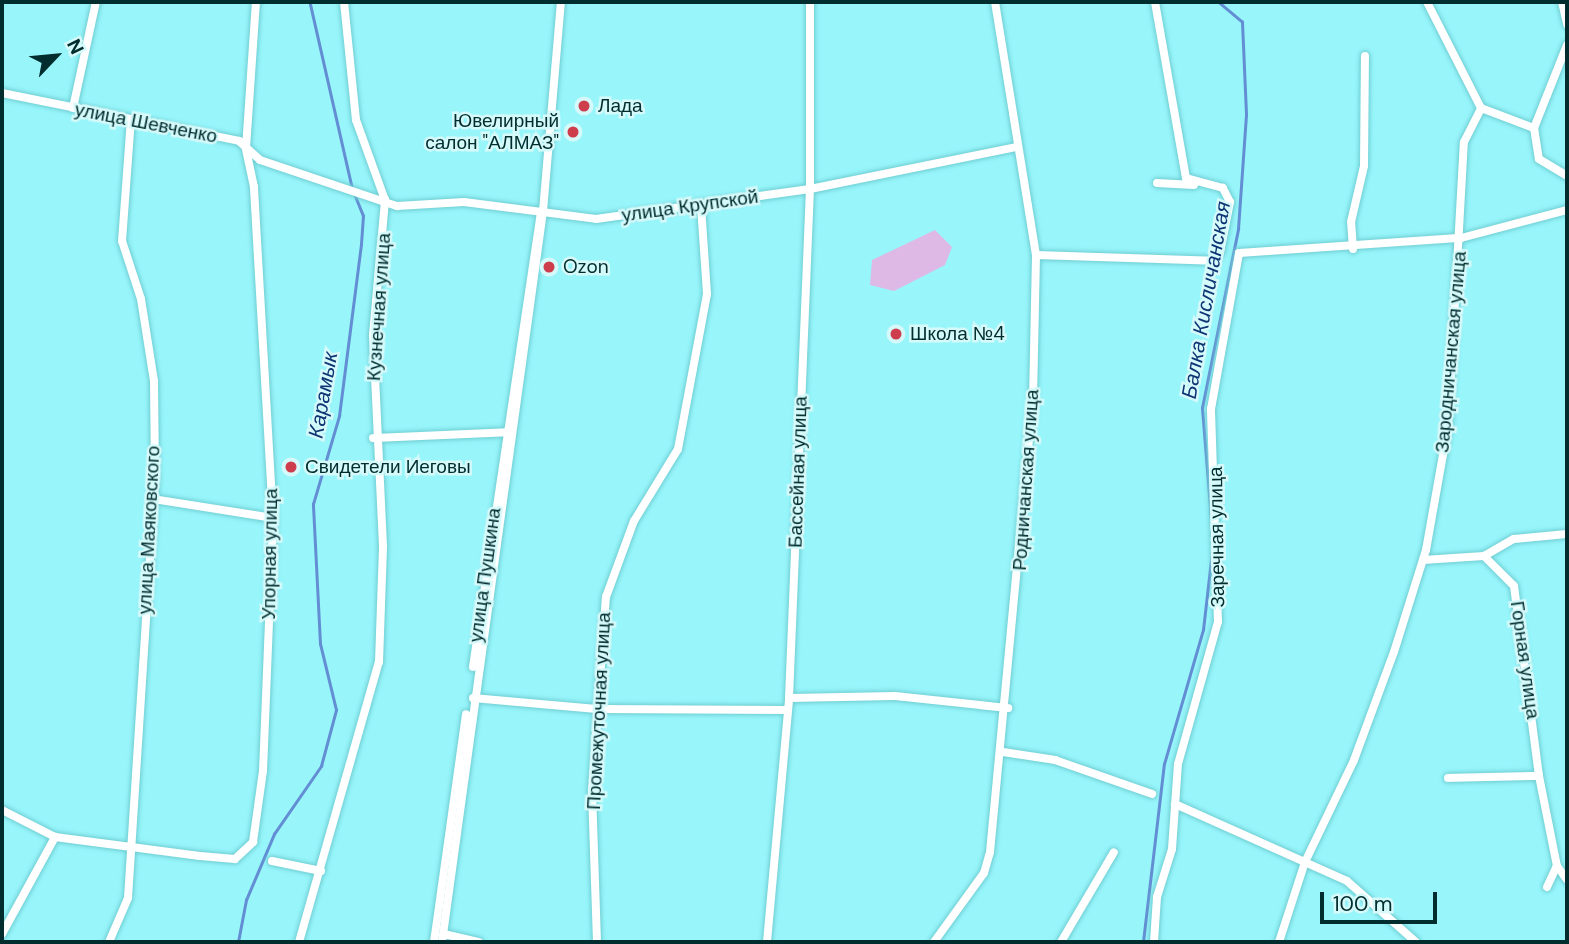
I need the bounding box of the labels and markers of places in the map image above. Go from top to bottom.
place label: Лада [598,95,643,117]
marker: Лада [576,98,592,114]
place label: Ювелирный салон "АЛМАЗ" [425,110,559,154]
marker: Ювелирный салон "АЛМАЗ" [565,124,581,140]
place label: Ozon [563,256,609,278]
marker: Ozon [541,259,557,275]
place label: Школа №4 [910,323,1005,345]
marker: Школа №4 [888,326,904,342]
place label: Свидетели Иеговы [305,456,471,478]
marker: Свидетели Иеговы [283,459,299,475]

